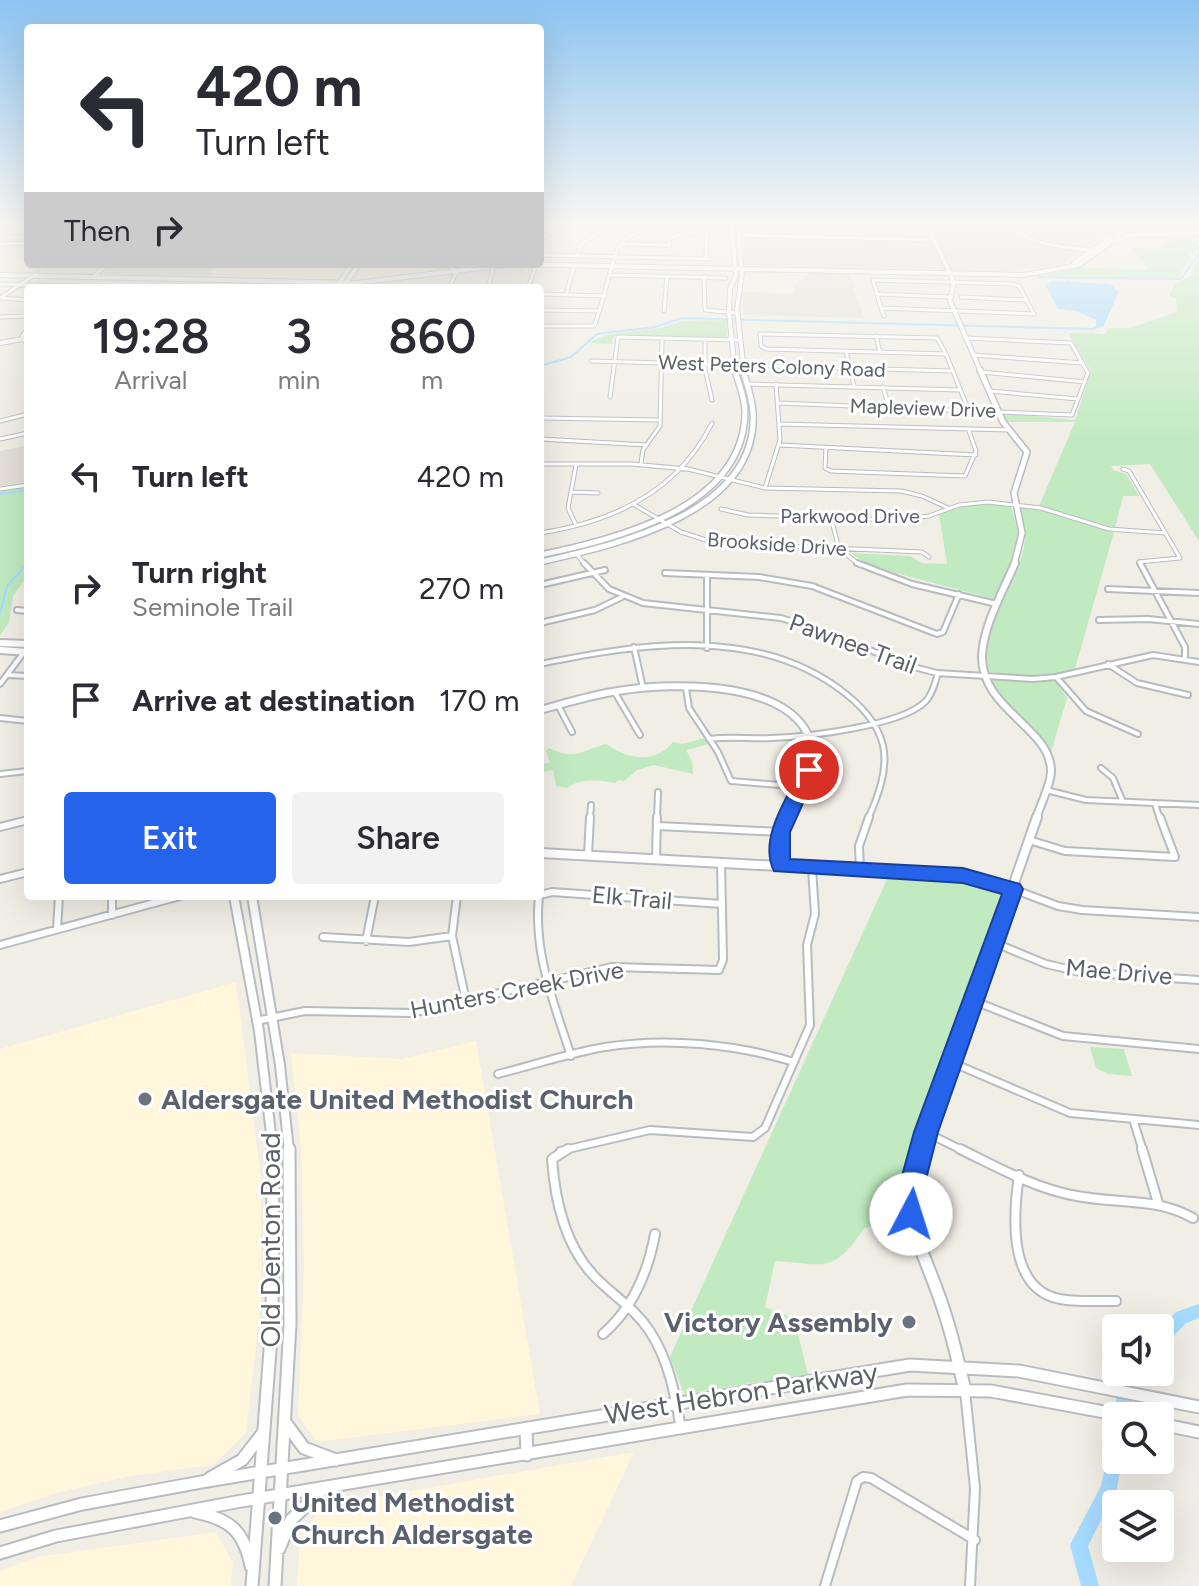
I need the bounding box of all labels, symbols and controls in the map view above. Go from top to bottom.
text: 420 m [196,53,362,120]
icon: left [64,56,168,160]
text: Turn left [196,121,330,164]
icon: right [146,208,190,252]
text: Then [64,212,130,249]
text: 19:28 [92,307,210,365]
text: 3 [286,307,312,365]
text: 860 [388,307,476,365]
street label: West Peters Colony Road [658,350,886,382]
text: Arrival [114,364,188,396]
text: min [278,364,320,396]
text: m [421,364,443,396]
street label: Mapleview Drive [849,393,997,423]
icon: left [64,454,108,498]
text: Turn left [132,458,249,495]
text: 420 m [416,458,504,495]
street label: Parkwood Drive [780,504,920,528]
street label: Brookside Drive [706,527,848,561]
text: Turn right [132,554,267,591]
icon: right [64,566,108,610]
text: 270 m [419,570,504,607]
text: Seminole Trail [132,591,293,623]
street label: Pawnee Trail [786,607,921,680]
icon: arrive [64,678,108,722]
text: Arrive at destination [132,682,415,719]
text: 170 m [439,682,520,719]
pin [775,736,843,804]
icon: arrive [787,748,831,792]
button: Exit [64,792,276,884]
button: Share [292,792,504,884]
street label: Elk Trail [591,880,673,915]
street label: Mae Drive [1064,952,1174,991]
street label: Hunters Creek Drive [408,955,626,1024]
place label: Aldersgate United Methodist Church [161,1082,633,1116]
marker: Aldersgate United Methodist Church [136,1090,154,1108]
street label: Old Denton Road [253,1132,287,1348]
position arrow [869,1172,953,1256]
place label: Victory Assembly [664,1305,894,1339]
marker: Victory Assembly [900,1313,918,1331]
map controls [1102,1314,1174,1562]
button: sound [1102,1314,1174,1386]
street label: West Hebron Parkway [602,1355,880,1431]
button: search [1102,1402,1174,1474]
place label: United Methodist Church Aldersgate [291,1485,533,1551]
button: layers [1102,1490,1174,1562]
marker: United Methodist Church Aldersgate [266,1509,284,1527]

